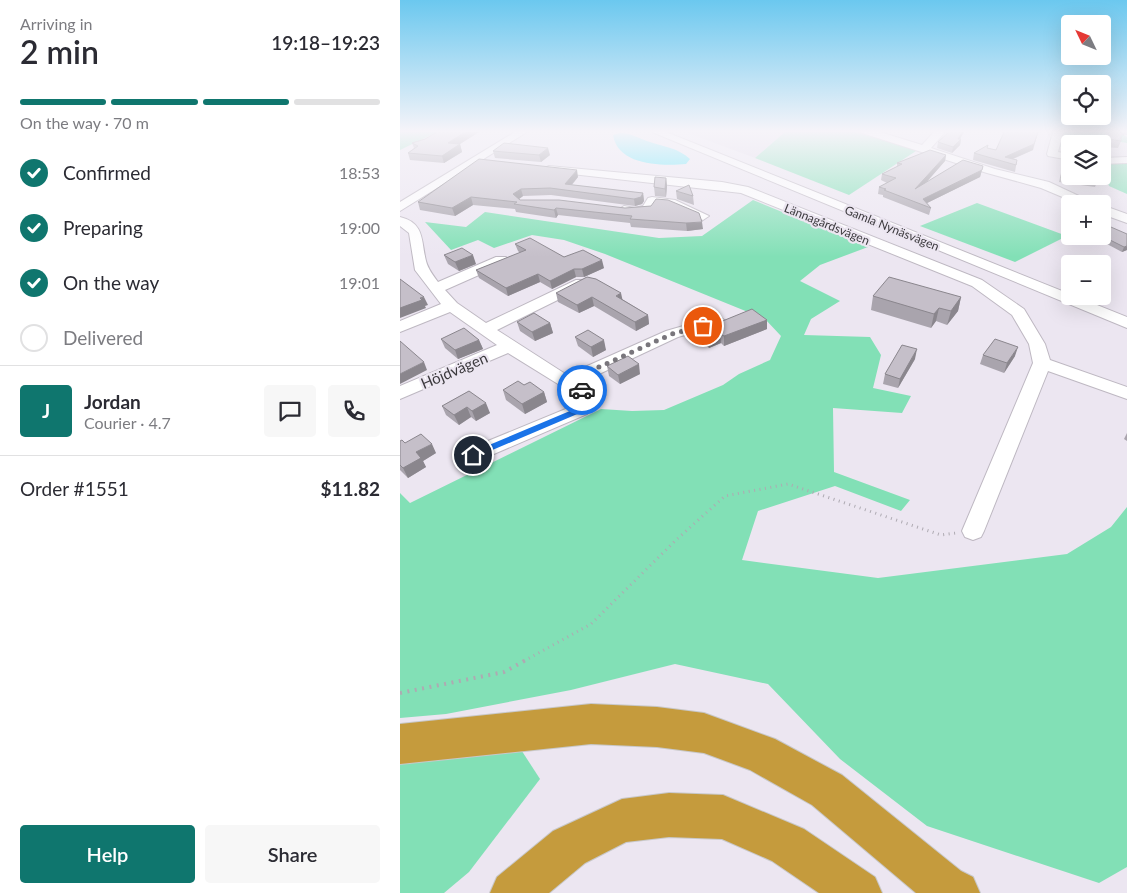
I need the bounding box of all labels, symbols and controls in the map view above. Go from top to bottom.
text: Arriving in [20,14,93,33]
north arrow [1061,15,1111,65]
map controls [1061,15,1111,305]
text: 19:18–19:23 [271,31,380,54]
text: 2 min [20,32,99,71]
button: locate [1061,75,1111,125]
text: On the way · 70 m [20,113,149,132]
button: layers [1061,135,1111,185]
icon: check [20,159,48,187]
text: Confirmed [63,161,151,184]
text: 18:53 [339,163,380,182]
button: + [1061,195,1111,245]
street label: Lännagårdsvägen [782,200,872,248]
street label: Gamla Nynäsvägen [843,202,941,254]
icon: check [20,214,48,242]
text: Preparing [63,216,143,239]
text: 19:00 [339,218,380,237]
button: − [1061,255,1111,305]
icon: check [20,269,48,297]
text: On the way [63,271,159,294]
text: 19:01 [339,273,380,292]
pin [682,305,724,347]
icon: bag [689,312,717,340]
text: Delivered [63,326,143,349]
street label: Höjdvägen [418,348,490,392]
courier [557,365,607,415]
icon: car [568,376,596,404]
button: chat [264,385,316,437]
button: phone [328,385,380,437]
text: Jordan [84,390,141,413]
text: J [42,399,50,422]
text: Courier · 4.7 [84,413,171,432]
pin [452,434,494,476]
icon: home [459,441,487,469]
text: Order #1551 [20,477,129,500]
text: $11.82 [320,477,380,500]
button: Help [20,825,195,883]
button: Share [205,825,380,883]

